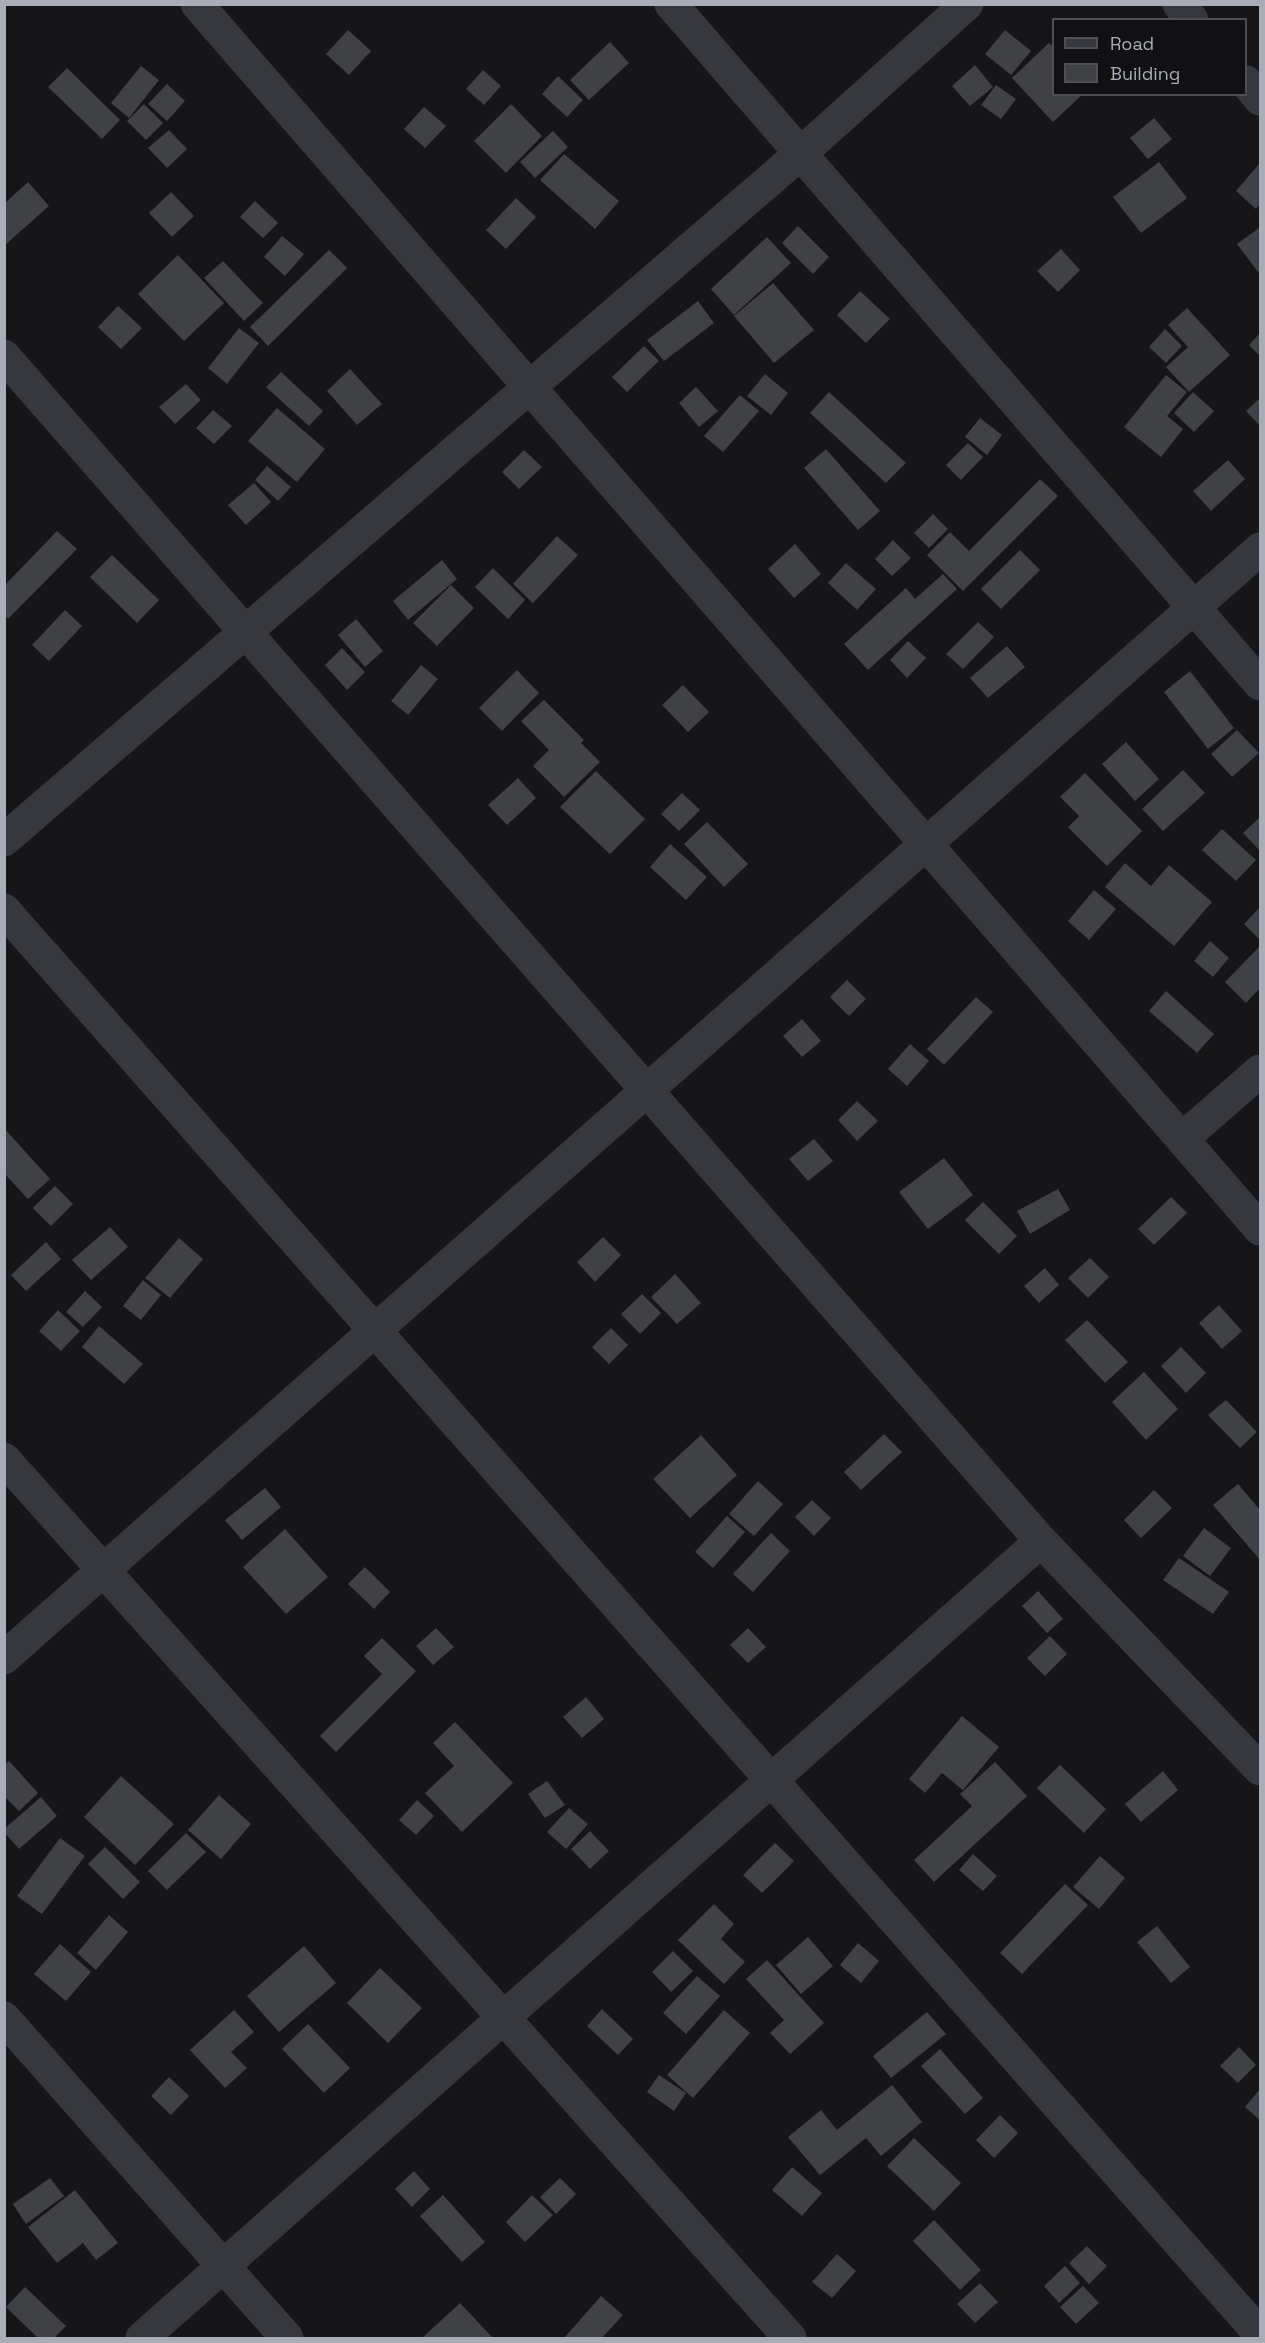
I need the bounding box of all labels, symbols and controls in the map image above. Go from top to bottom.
legend [1052,18,1247,96]
text: Road [1110,32,1154,55]
text: Building [1110,62,1180,85]

